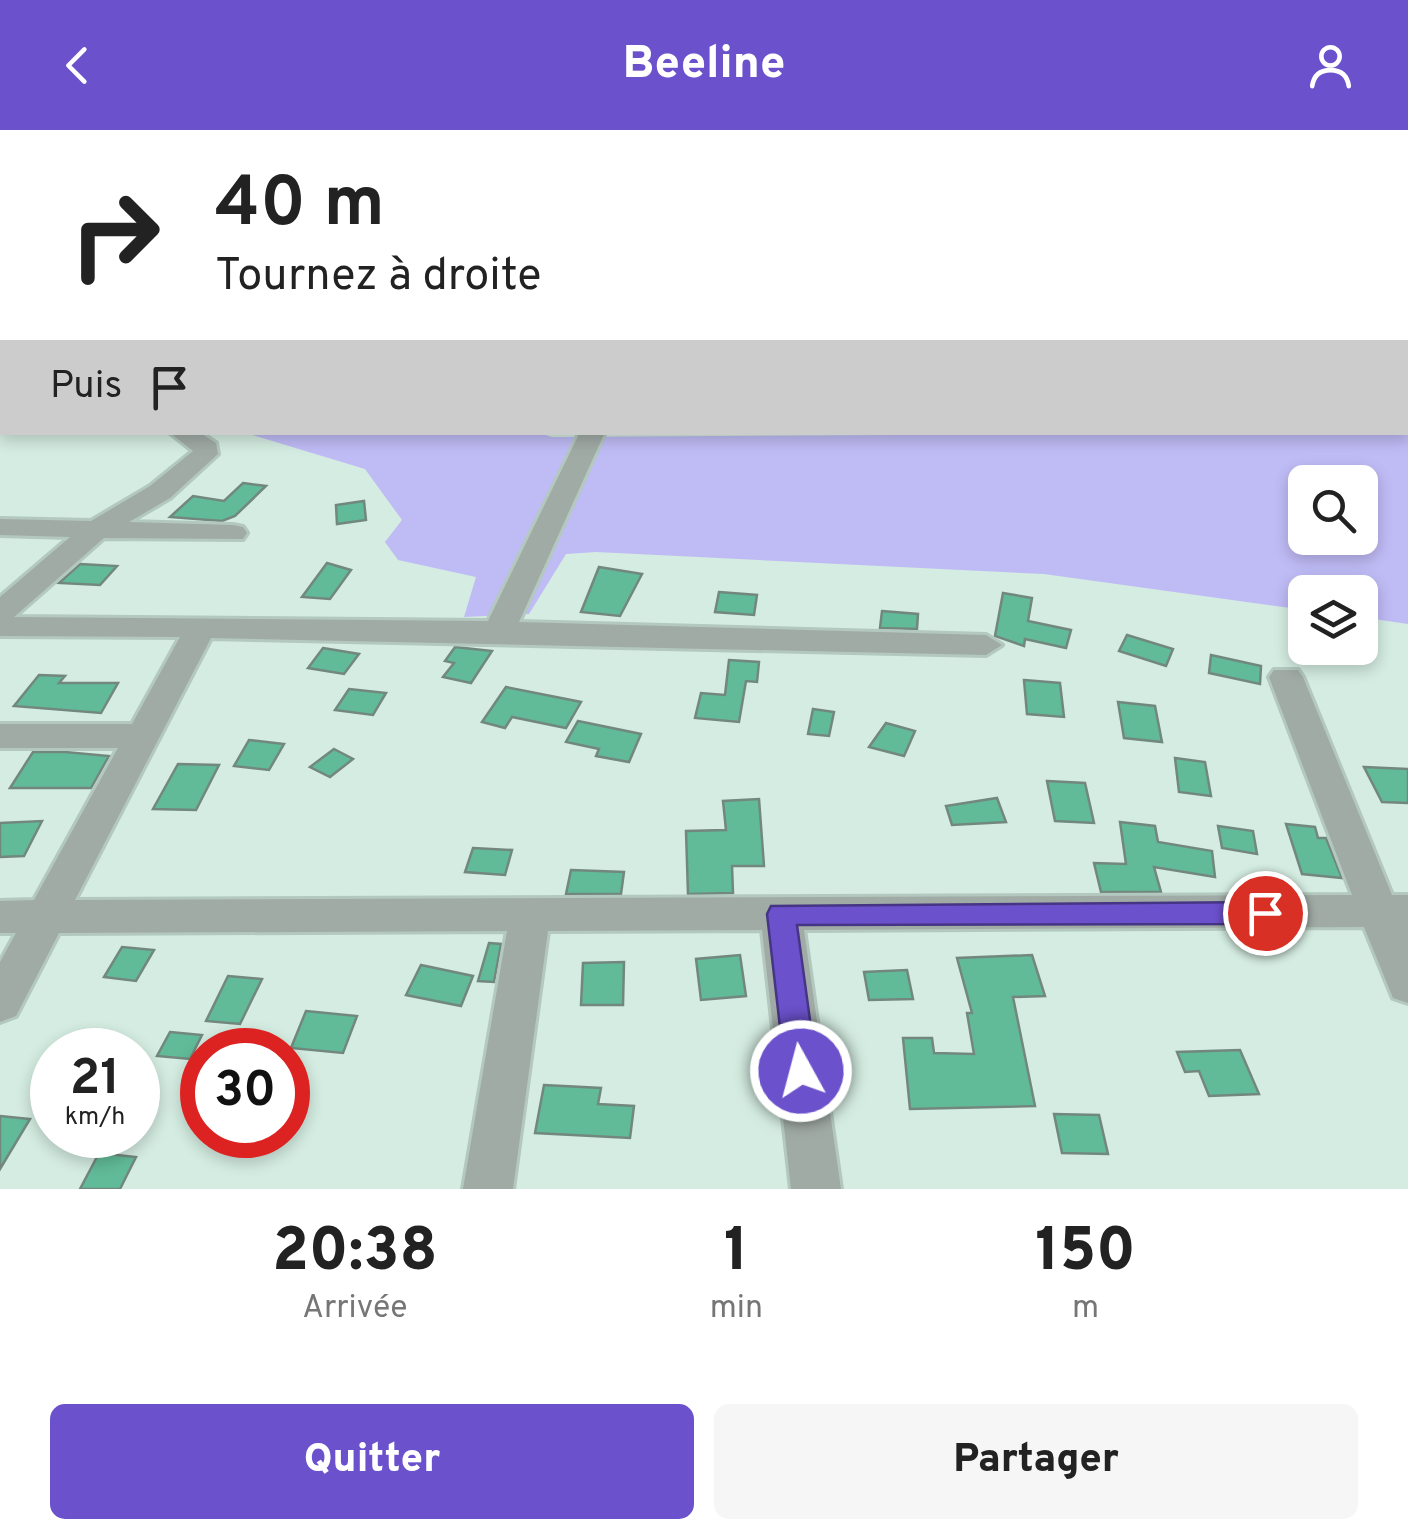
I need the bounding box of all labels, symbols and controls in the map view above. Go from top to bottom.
text: Beeline [623,37,785,94]
icon: back [50,38,105,93]
icon: person [1303,38,1358,93]
text: 40 m [215,162,385,251]
icon: right [50,170,180,300]
text: Tournez à droite [215,249,542,306]
icon: arrive [142,360,197,415]
text: Puis [50,363,122,412]
map controls [1288,465,1378,665]
button: search [1288,465,1378,555]
button: layers [1288,575,1378,665]
pin [1223,871,1308,956]
icon: arrive [1238,886,1293,941]
position arrow [749,1019,853,1123]
speed limit sign: 30 [180,1028,310,1158]
text: 21 [70,1049,120,1112]
text: km/h [65,1102,125,1134]
text: 20:38 [272,1216,438,1292]
text: 1 [724,1216,749,1292]
text: 150 [1035,1216,1136,1292]
text: Arrivée [302,1289,407,1329]
text: min [710,1289,763,1329]
text: m [1072,1289,1099,1329]
button: Quitter [50,1404,694,1519]
button: Partager [714,1404,1358,1519]

